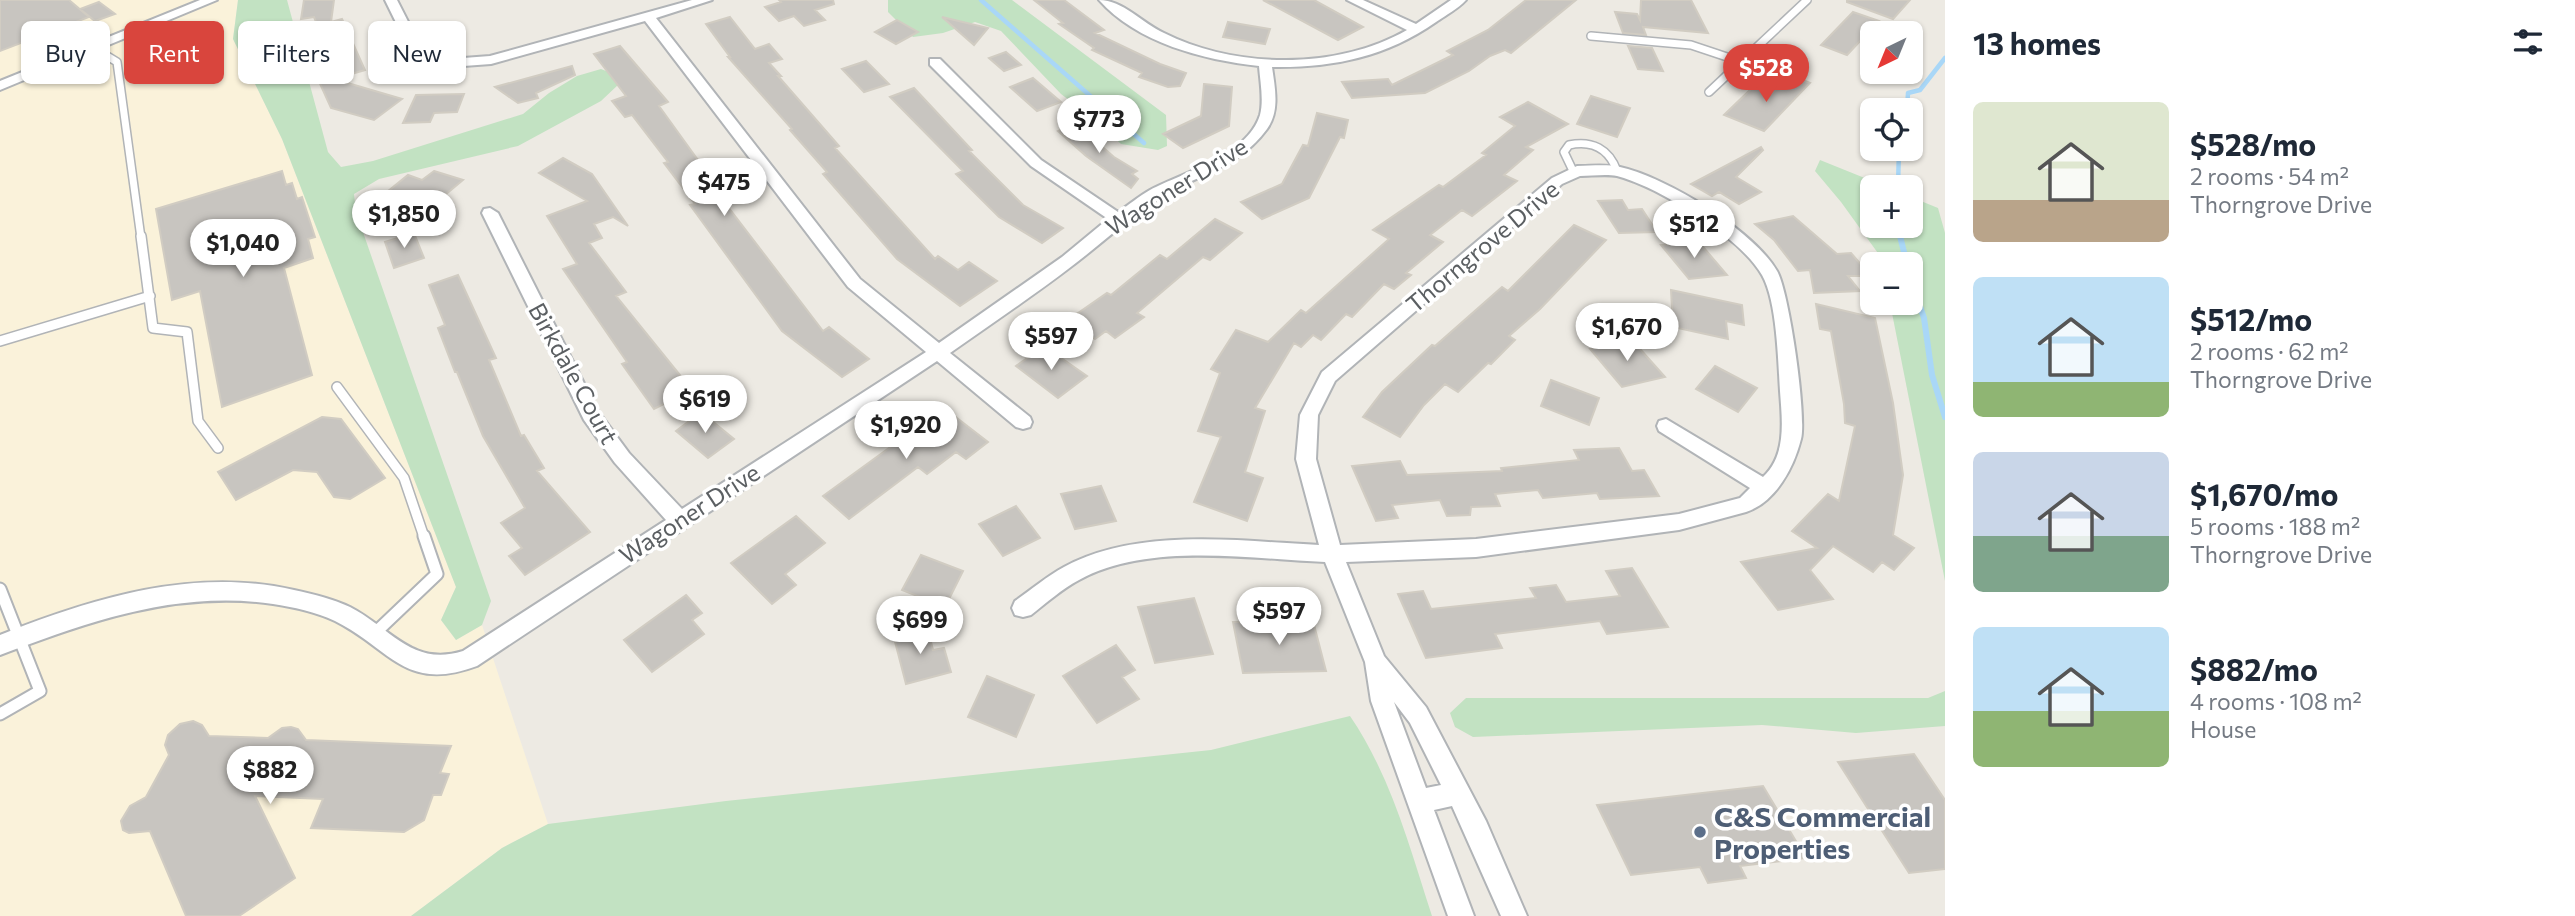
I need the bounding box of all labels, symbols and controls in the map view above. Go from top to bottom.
chip: Buy [21,21,110,84]
chip: Rent [124,21,224,84]
chip: Filters [238,21,354,84]
chip: New [368,21,466,84]
north arrow [1860,21,1923,84]
map controls [1860,21,1923,315]
icon: filters [2509,23,2547,61]
text: 13 homes [1973,24,2101,61]
pin: $528 [1725,44,1807,104]
text: $528 [1739,53,1793,81]
pin: $773 [1058,96,1140,155]
button: locate [1860,98,1923,161]
text: $773 [1073,104,1125,132]
text: $528/mo [2190,125,2316,162]
icon: home [2029,130,2113,214]
street label: Wagoner Drive [1100,131,1252,241]
pin: $475 [683,158,765,218]
text: 2 rooms · 54 m² [2190,162,2349,190]
text: $475 [698,167,750,195]
street label: Thorngrove Drive [1400,174,1564,318]
button: + [1860,175,1923,238]
pin: $1,850 [347,190,461,250]
text: Thorngrove Drive [2190,190,2372,218]
text: $1,850 [368,199,440,227]
pin: $512 [1653,201,1735,260]
text: $512 [1669,209,1719,237]
pin: $1,040 [186,219,300,279]
text: $1,040 [206,228,280,256]
button: − [1860,252,1923,315]
street label: Birkdale Court [523,297,625,449]
text: $512/mo [2190,300,2312,337]
pin: $1,670 [1570,304,1684,363]
icon: home [2029,305,2113,389]
pin: $597 [1010,312,1092,372]
text: $1,670 [1592,312,1662,340]
text: $597 [1024,321,1078,349]
text: 2 rooms · 62 m² [2190,337,2349,365]
text: Thorngrove Drive [2190,365,2372,393]
pin: $619 [664,376,746,435]
text: $619 [679,384,731,412]
pin: $1,920 [849,402,963,461]
text: $1,920 [870,410,942,438]
street label: Wagoner Drive [613,457,765,569]
text: $1,670/mo [2190,475,2338,512]
icon: home [2029,480,2113,564]
text: 5 rooms · 188 m² [2190,512,2360,540]
text: Thorngrove Drive [2190,540,2372,568]
pin: $597 [1238,588,1320,647]
pin: $699 [879,596,961,656]
text: $597 [1252,596,1306,624]
text: $699 [892,605,948,633]
text: $882/mo [2190,650,2318,687]
icon: home [2029,655,2113,739]
text: 4 rooms · 108 m² [2190,687,2362,715]
text: House [2190,715,2256,743]
pin: $882 [229,746,311,806]
text: $882 [243,755,297,783]
place label: C&S Commercial Properties [1714,799,1931,865]
marker: C&S Commercial Properties [1692,824,1708,840]

